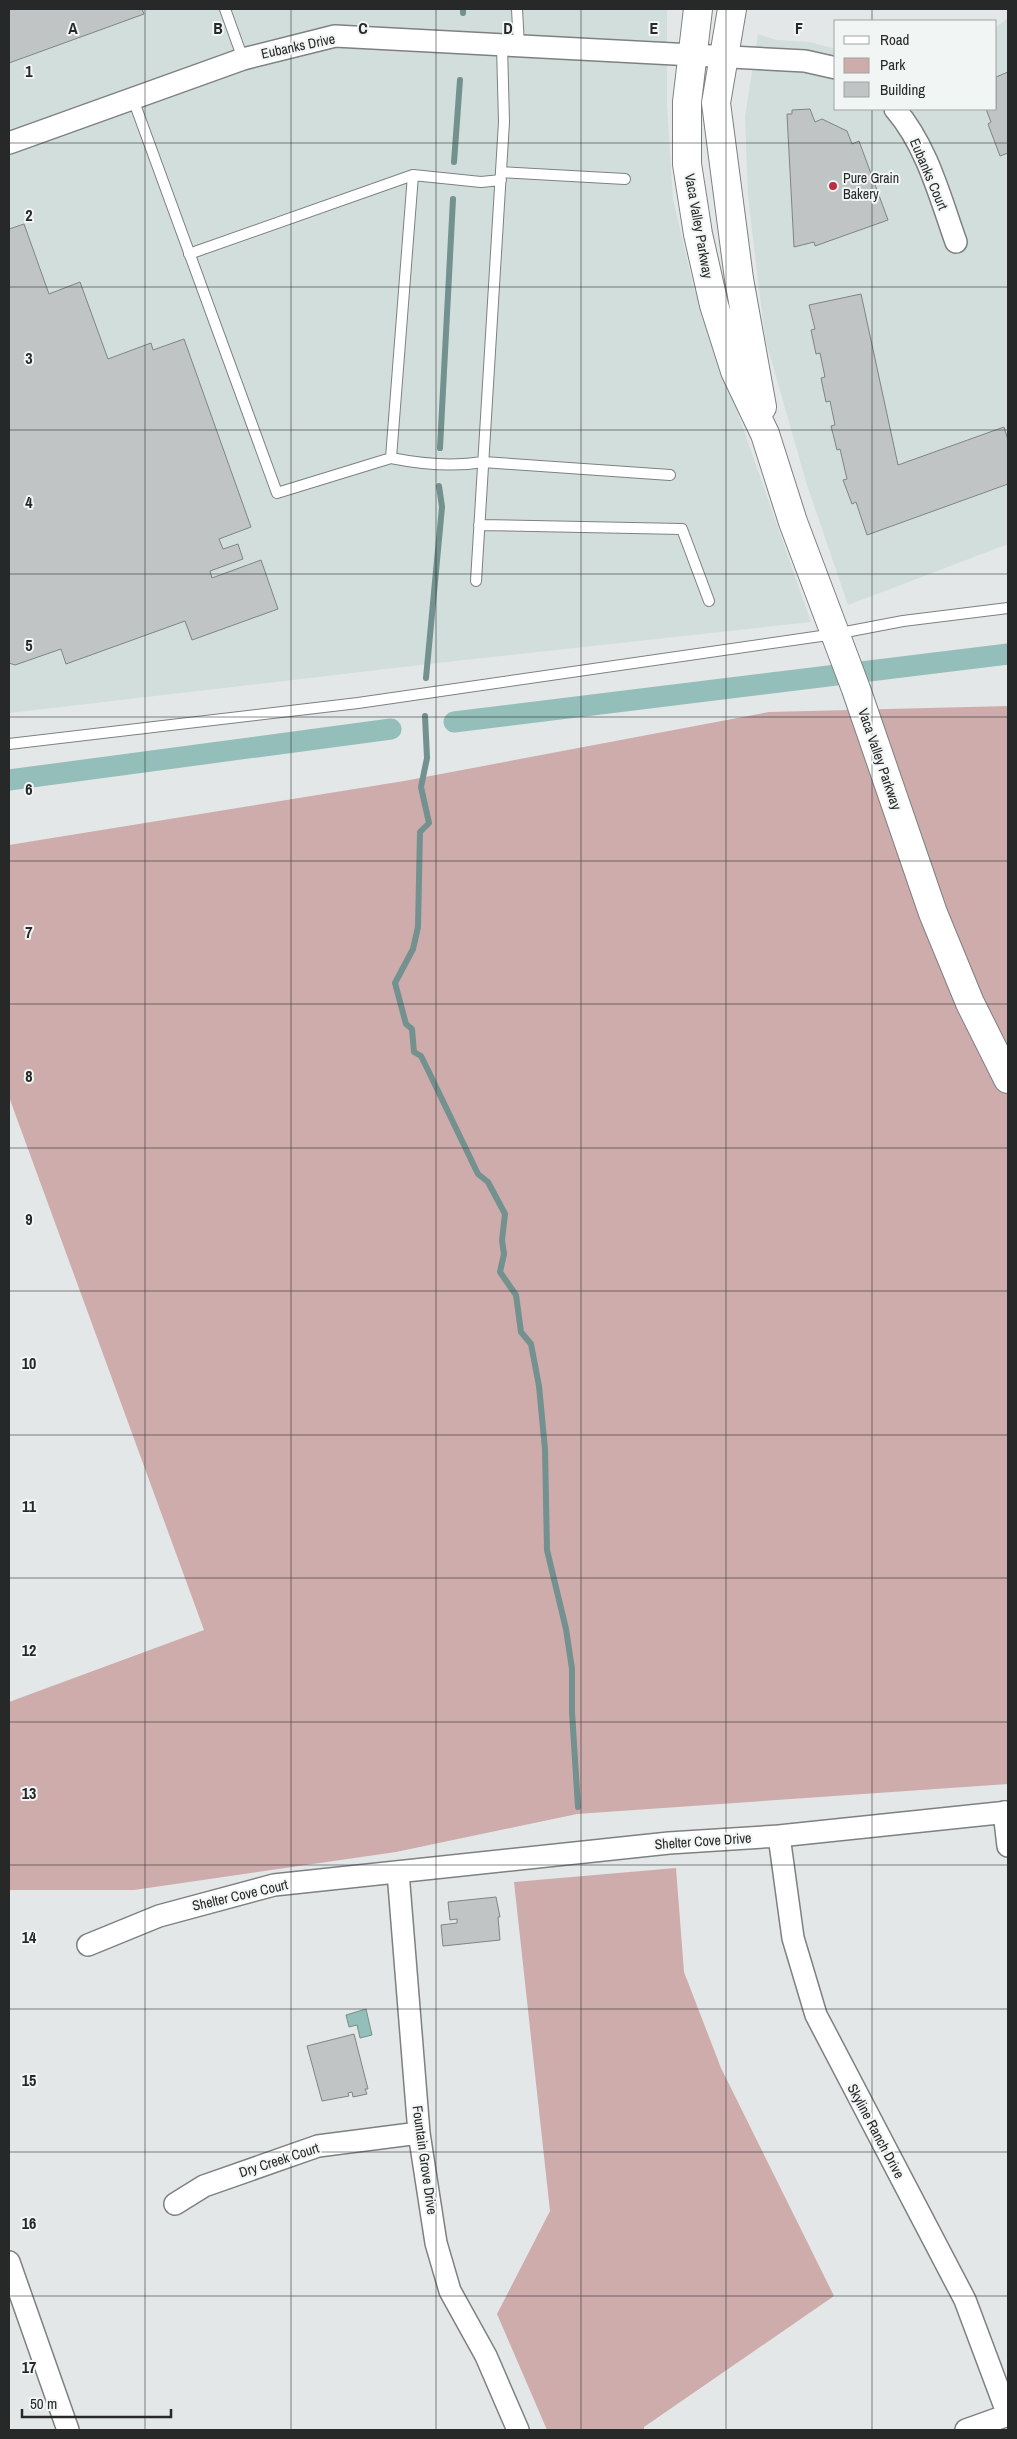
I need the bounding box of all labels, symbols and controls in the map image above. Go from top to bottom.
text: A [68,17,78,39]
text: B [213,17,223,39]
text: C [358,17,368,39]
text: D [503,17,513,39]
text: E [650,17,659,39]
text: F [795,17,803,39]
legend [834,20,997,110]
street label: Eubanks Drive [259,29,337,63]
text: Road [880,29,909,50]
text: Park [880,54,906,75]
text: 1 [25,60,33,82]
text: Building [880,79,925,100]
street label: Eubanks Court [906,136,952,212]
place label: Pure Grain Bakery [843,169,899,203]
street label: Vaca Valley Parkway [681,172,717,280]
marker: Pure Grain Bakery [827,180,839,192]
text: 2 [25,204,33,226]
text: 3 [25,347,33,369]
text: 4 [25,491,33,513]
text: 5 [25,634,33,656]
street label: Vaca Valley Parkway [854,706,906,812]
text: 6 [25,778,33,800]
text: 7 [25,921,33,943]
text: 8 [25,1065,33,1087]
text: 9 [25,1208,33,1230]
text: 10 [22,1352,36,1374]
text: 11 [22,1495,37,1517]
text: 12 [22,1639,36,1661]
text: 13 [22,1782,36,1804]
street label: Shelter Cove Drive [654,1829,752,1853]
street label: Shelter Cove Court [190,1875,290,1915]
text: 14 [22,1926,37,1948]
text: 15 [22,2069,36,2091]
street label: Skyline Ranch Drive [843,2081,909,2181]
street label: Fountain Grove Drive [408,2104,442,2216]
street label: Dry Creek Court [237,2139,321,2181]
text: 16 [22,2212,36,2234]
text: 17 [22,2356,36,2378]
scale bar [22,2386,171,2418]
text: 50 m [30,2393,57,2414]

